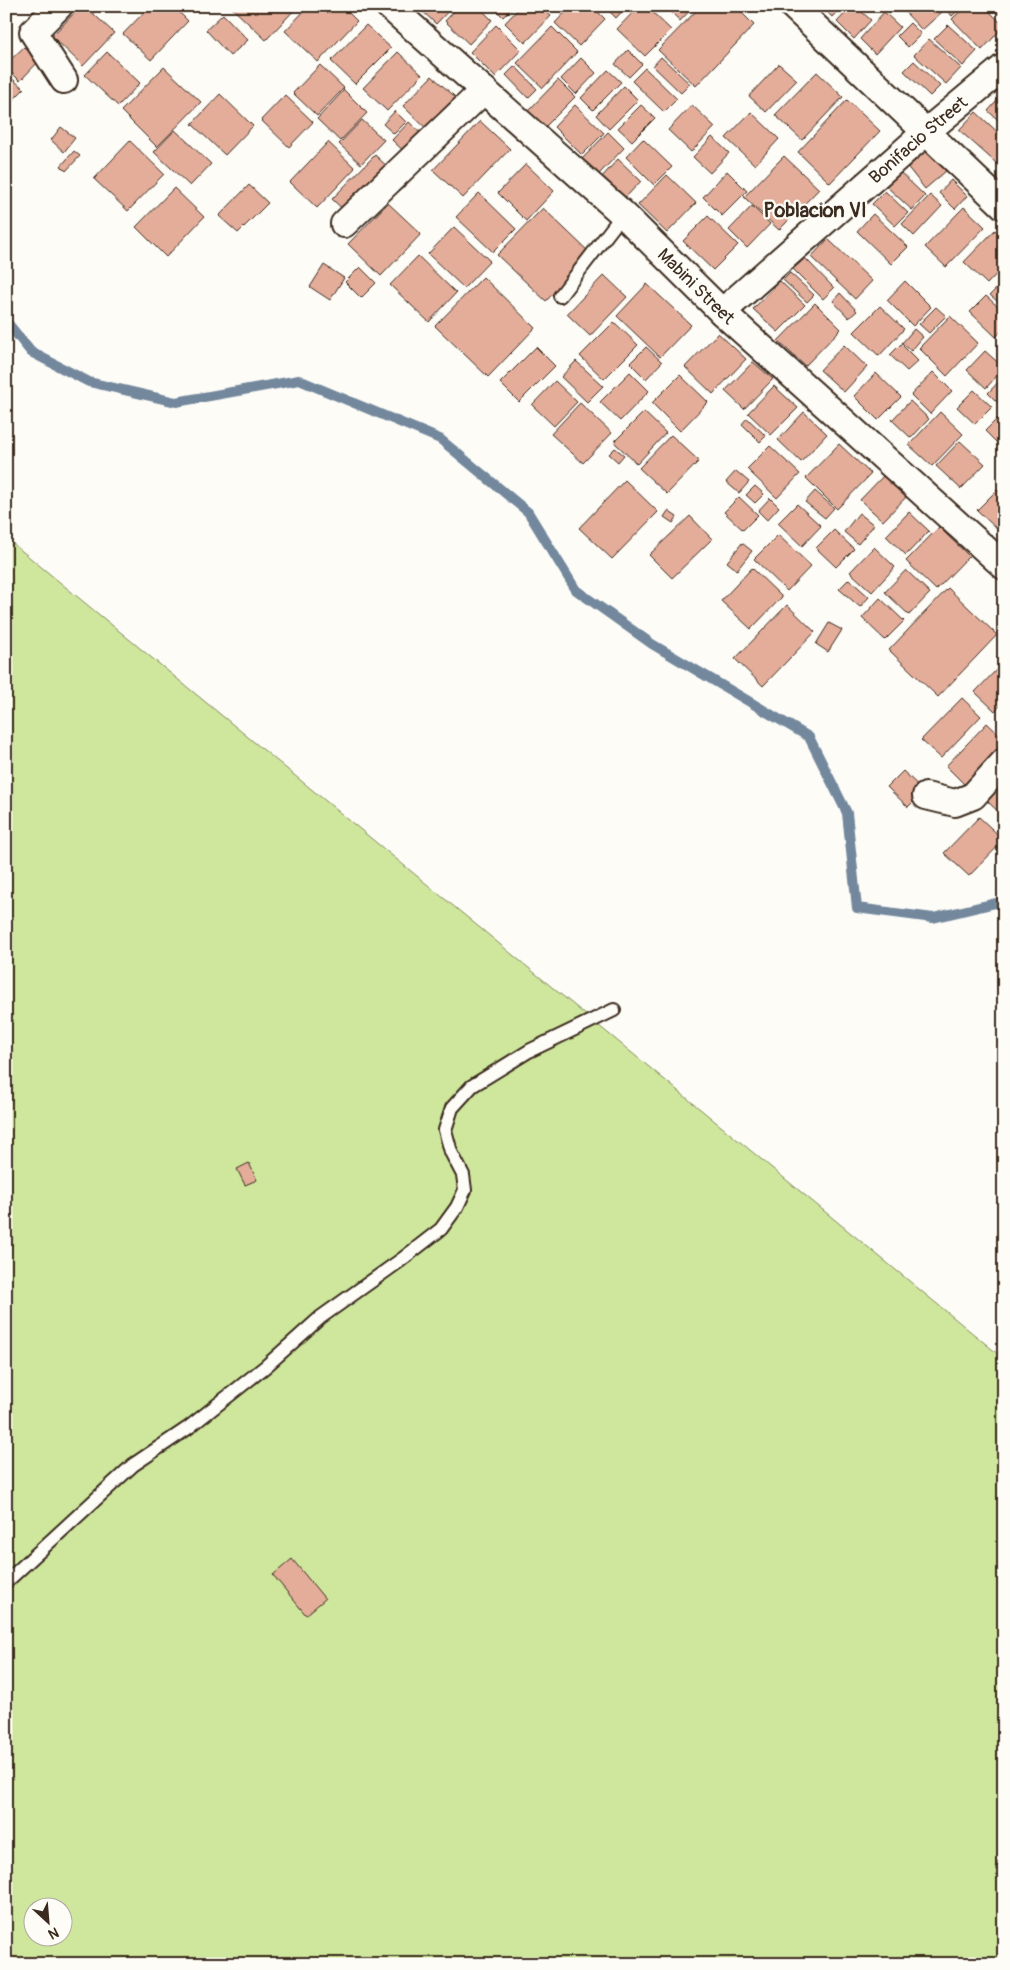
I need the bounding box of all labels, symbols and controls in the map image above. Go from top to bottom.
street label: Bonifacio Street [864,91,973,189]
district label: Poblacion VI [763,198,867,223]
street label: Mabini Street [652,244,740,330]
north arrow [22,1898,72,1948]
text: N [45,1924,61,1943]

